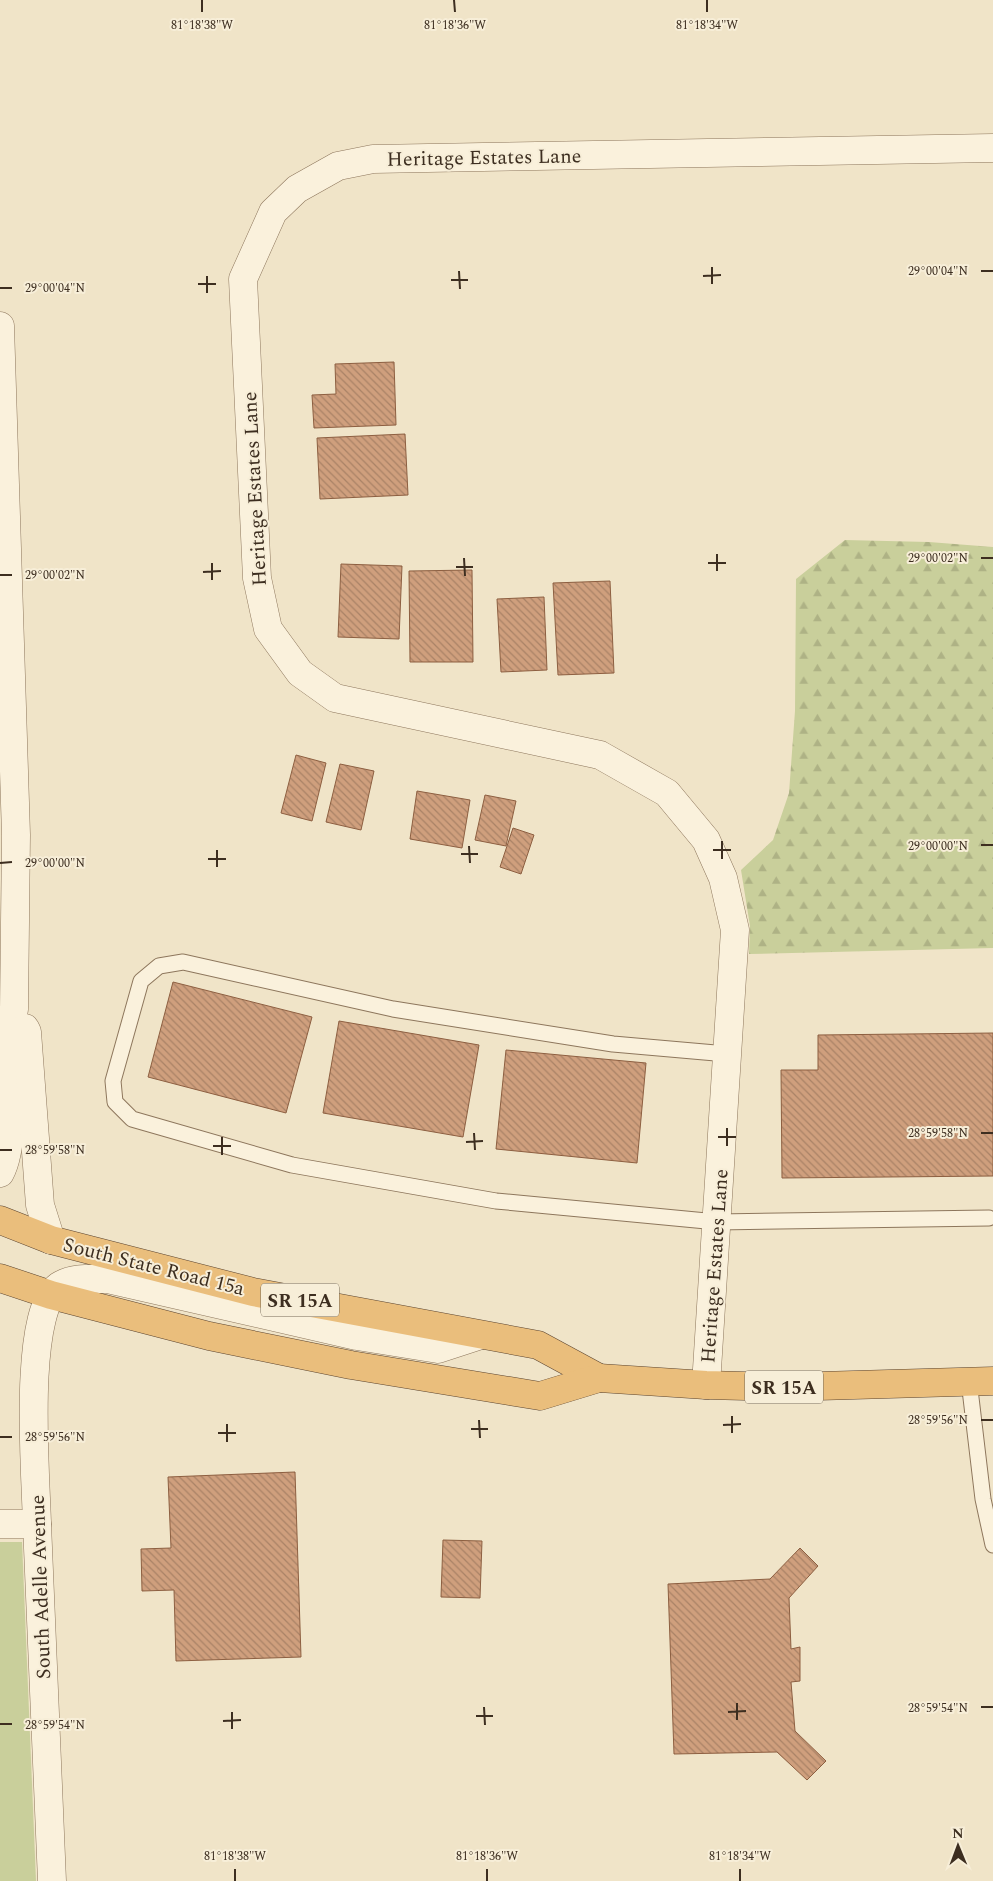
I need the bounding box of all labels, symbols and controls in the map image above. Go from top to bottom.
text: 81°18'38"W [171,16,233,35]
text: 81°18'36"W [424,16,486,35]
text: 81°18'34"W [676,16,738,35]
street label: Heritage Estates Lane [386,141,582,175]
text: 29°00'04"N [908,262,968,281]
text: 29°00'04"N [25,279,85,298]
street label: Heritage Estates Lane [235,391,275,587]
text: 29°00'02"N [908,549,968,568]
text: 29°00'02"N [25,566,85,585]
text: 29°00'00"N [908,837,968,856]
text: 29°00'00"N [25,854,85,873]
text: 28°59'58"N [908,1124,968,1143]
text: 28°59'58"N [25,1141,85,1160]
street label: Heritage Estates Lane [693,1168,737,1364]
street label: South State Road 15a [60,1230,248,1304]
road number: SR 15A [261,1284,339,1316]
road number: SR 15A [745,1370,823,1404]
text: 28°59'56"N [908,1411,968,1430]
text: 28°59'56"N [25,1428,85,1447]
street label: South Adelle Avenue [23,1494,59,1680]
text: 28°59'54"N [908,1699,968,1718]
text: 28°59'54"N [25,1716,85,1735]
north arrow [933,1821,983,1871]
text: N [952,1823,964,1844]
text: 81°18'38"W [204,1847,266,1866]
text: 81°18'36"W [456,1847,518,1866]
text: 81°18'34"W [709,1847,771,1866]

